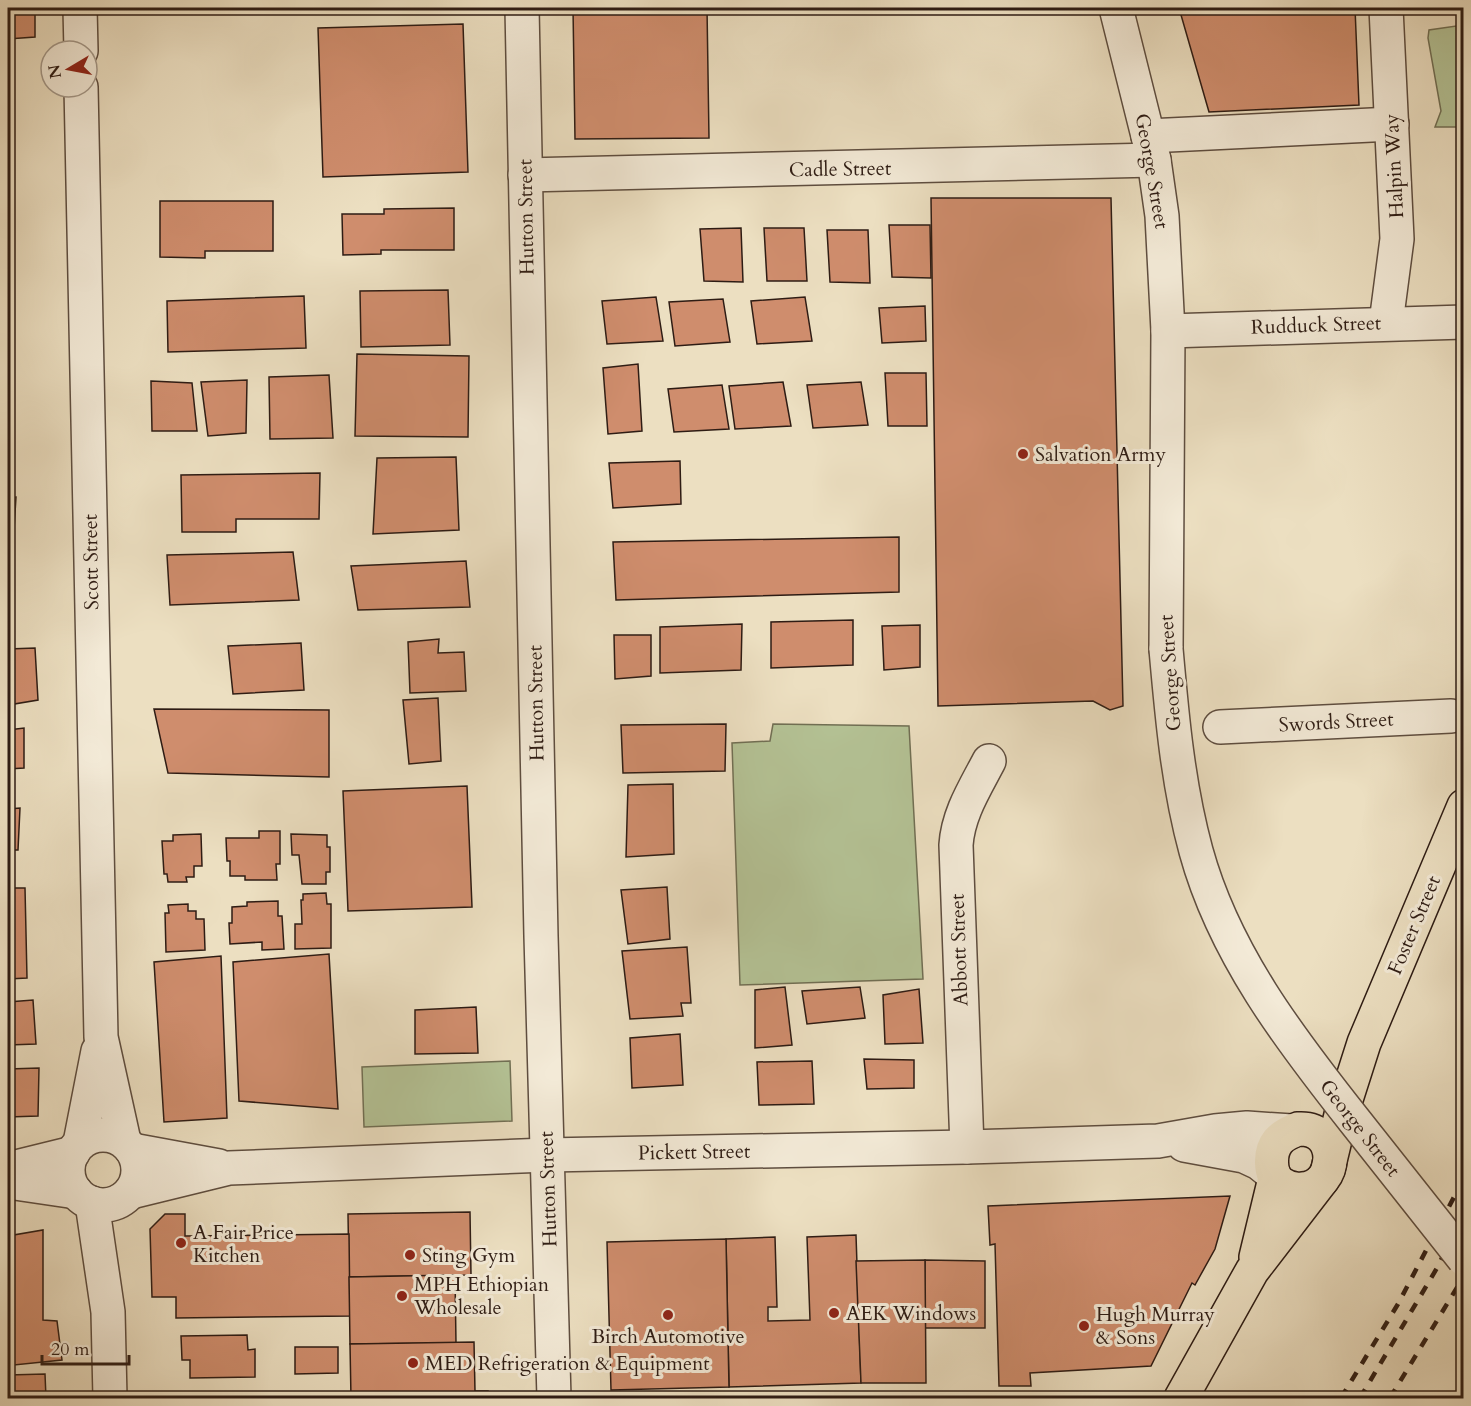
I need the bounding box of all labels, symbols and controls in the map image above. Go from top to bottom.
north arrow [39,39,99,99]
text: N [43,63,67,80]
street label: George Street [1129,111,1176,232]
street label: Halpin Way [1378,113,1410,219]
street label: Cadle Street [789,155,892,183]
street label: Hutton Street [511,158,541,275]
street label: Rudduck Street [1250,309,1382,341]
place label: Salvation Army [1035,441,1166,468]
marker: Salvation Army [1016,447,1030,461]
street label: Scott Street [77,513,105,610]
street label: George Street [1152,613,1188,732]
street label: Hutton Street [521,644,551,761]
street label: Swords Street [1278,705,1395,738]
street label: Foster Street [1381,871,1447,979]
street label: Abbott Street [944,893,974,1007]
street label: George Street [1313,1074,1407,1183]
street label: Hutton Street [532,1130,564,1247]
street label: Pickett Street [638,1138,751,1166]
place label: A Fair Price Kitchen [193,1219,294,1269]
marker: A Fair Price Kitchen [174,1236,188,1250]
place label: Sting Gym [422,1242,515,1269]
marker: Sting Gym [403,1248,417,1262]
place label: MPH Ethiopian Wholesale [413,1271,550,1321]
marker: MPH Ethiopian Wholesale [395,1289,409,1303]
place label: AEK Windows [846,1300,976,1327]
place label: Hugh Murray & Sons [1096,1301,1215,1351]
marker: AEK Windows [827,1306,841,1320]
marker: Birch Automotive [661,1308,675,1322]
marker: Hugh Murray & Sons [1077,1319,1091,1333]
place label: Birch Automotive [591,1323,745,1350]
scale bar [42,1328,129,1366]
text: 20 m [51,1337,90,1362]
place label: MED Refrigeration & Equipment [425,1350,710,1377]
marker: MED Refrigeration & Equipment [406,1356,420,1370]

